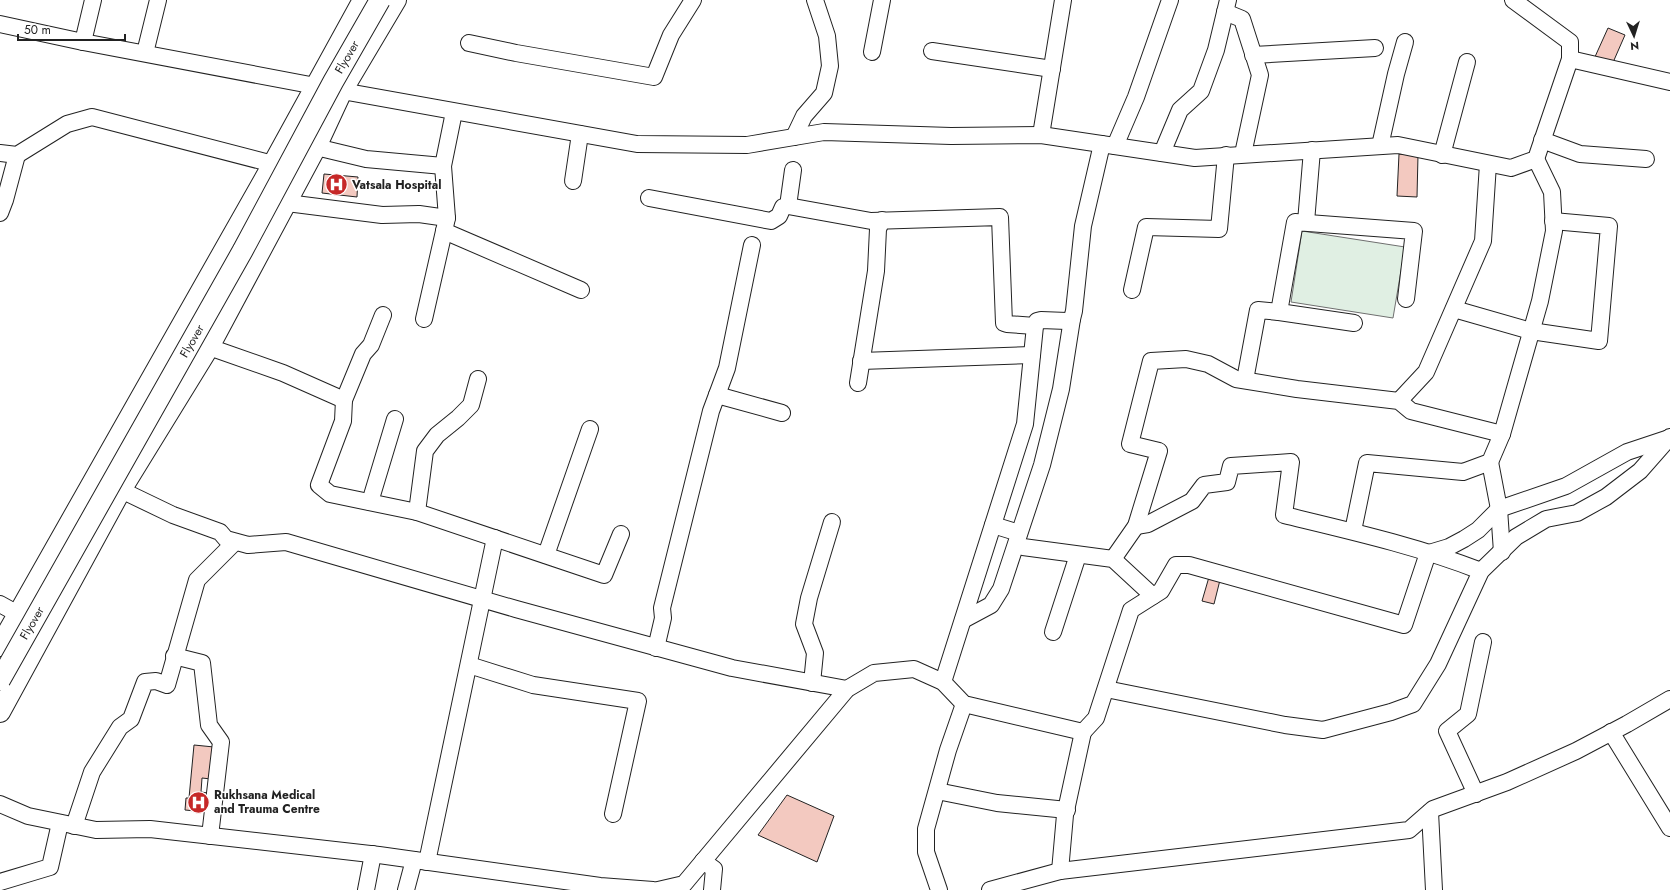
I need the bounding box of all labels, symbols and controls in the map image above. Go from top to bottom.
scale bar [18,16,125,42]
north arrow [1614,16,1654,56]
text: 50 m [24,21,51,39]
street label: Flyover [330,36,364,77]
text: N [1630,38,1640,54]
hospital icon: Vatsala Hospital [323,172,349,198]
place label: Vatsala Hospital [351,176,441,194]
street label: Flyover [175,320,209,361]
street label: Flyover [15,602,49,643]
place label: Rukhsana Medical and Trauma Centre [214,786,320,818]
hospital icon: Rukhsana Medical and Trauma Centre [186,789,212,815]

